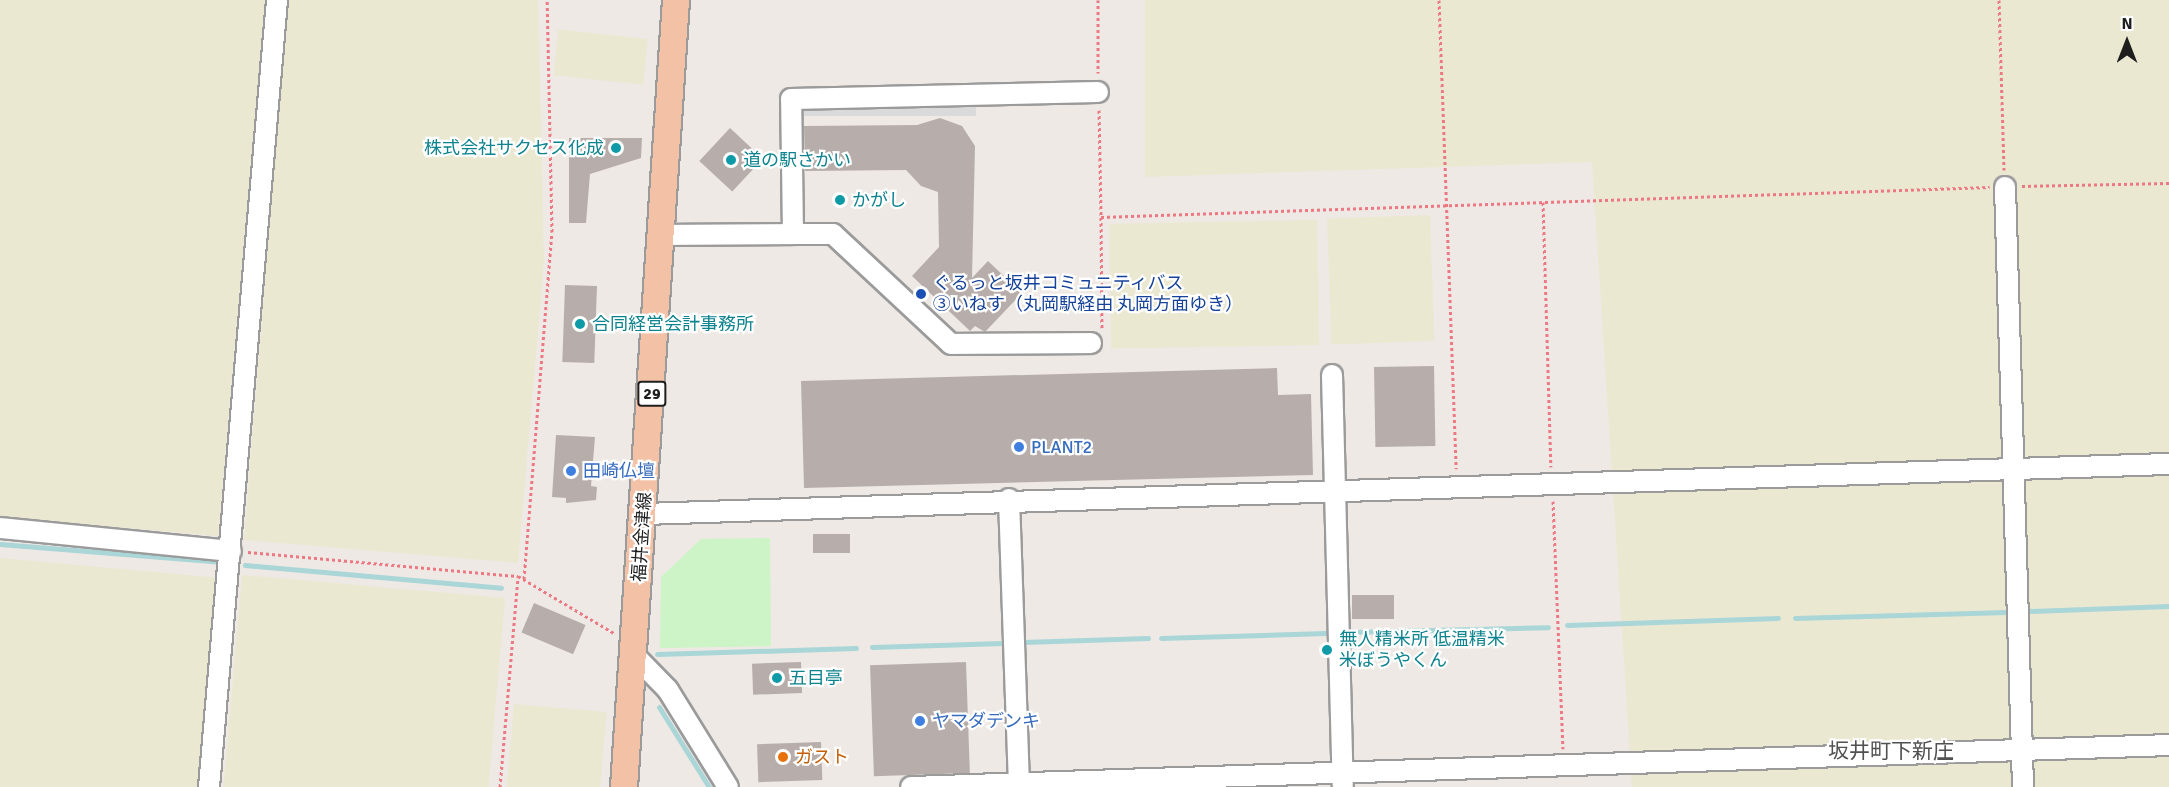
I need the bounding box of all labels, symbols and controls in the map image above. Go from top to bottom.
north arrow [2097,12,2157,72]
text: N [2121,14,2133,34]
place label: 株式会社サクセス化成 [424,137,604,159]
marker: 株式会社サクセス化成 [609,141,623,155]
place label: 道の駅さかい [743,149,851,171]
marker: 道の駅さかい [724,153,738,167]
place label: かがし [852,189,906,211]
marker: かがし [833,193,847,207]
place label: ぐるっと坂井コミュニティバス ③いねす（丸岡駅経由 丸岡方面ゆき） [933,273,1243,316]
marker: ぐるっと坂井コミュニティバス ③いねす（丸岡駅経由 丸岡方面ゆき） [914,287,928,301]
place label: 合同経営会計事務所 [592,313,754,335]
marker: 合同経営会計事務所 [573,317,587,331]
road number: 29 [637,381,667,407]
place label: PLANT2 [1031,436,1092,458]
marker: PLANT2 [1012,440,1026,454]
place label: 田崎仏壇 [583,460,655,482]
marker: 田崎仏壇 [564,464,578,478]
street label: 福井金津線 [628,491,656,583]
place label: 無人精米所 低温精米 米ぼうやくん [1339,629,1505,672]
marker: 無人精米所 低温精米 米ぼうやくん [1320,643,1334,657]
place label: 五目亭 [789,667,843,689]
marker: 五目亭 [770,671,784,685]
place label: ヤマダデンキ [932,710,1040,732]
marker: ヤマダデンキ [913,714,927,728]
district label: 坂井町下新庄 [1828,738,1954,764]
place label: ガスト [795,746,849,768]
marker: ガスト [776,750,790,764]

